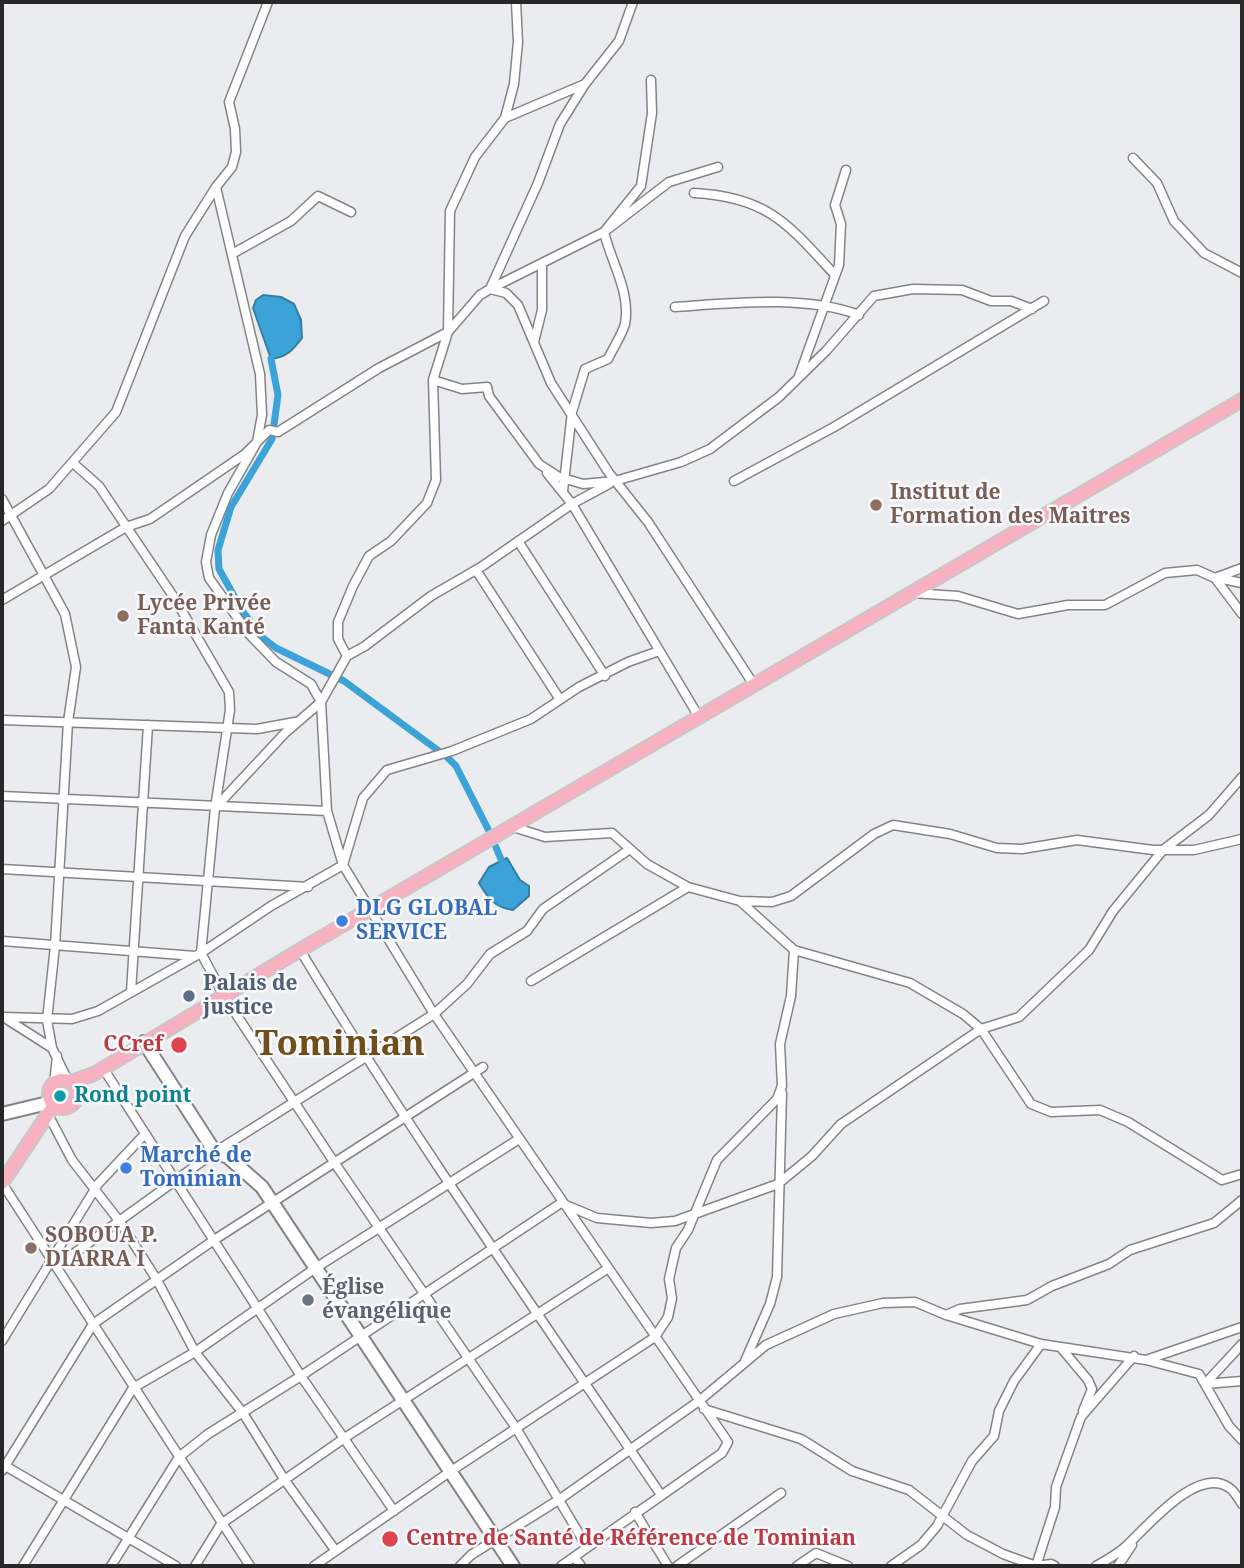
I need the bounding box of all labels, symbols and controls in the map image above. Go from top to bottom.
place label: Institut de Formation des Maitres [890,480,1130,530]
marker: Institut de Formation des Maitres [868,497,884,513]
place label: Lycée Privée Fanta Kanté [137,591,271,641]
marker: Lycée Privée Fanta Kanté [115,608,131,624]
place label: DLG GLOBAL SERVICE [356,896,497,946]
marker: DLG GLOBAL SERVICE [334,913,350,929]
place label: Palais de justice [203,971,298,1021]
marker: Palais de justice [181,988,197,1004]
district label: Tominian [255,1024,425,1066]
place label: CCref [103,1032,163,1058]
marker: CCref [169,1035,189,1055]
place label: Rond point [74,1083,191,1109]
marker: Rond point [52,1088,68,1104]
place label: Marché de Tominian [140,1143,252,1193]
marker: Marché de Tominian [118,1160,134,1176]
place label: SOBOUA P. DIARRA I [45,1223,158,1273]
marker: SOBOUA P. DIARRA I [23,1240,39,1256]
place label: Église évangélique [322,1275,452,1325]
marker: Église évangélique [300,1292,316,1308]
place label: Centre de Santé de Référence de Tominian [406,1526,856,1552]
marker: Centre de Santé de Référence de Tominian [380,1529,400,1549]

